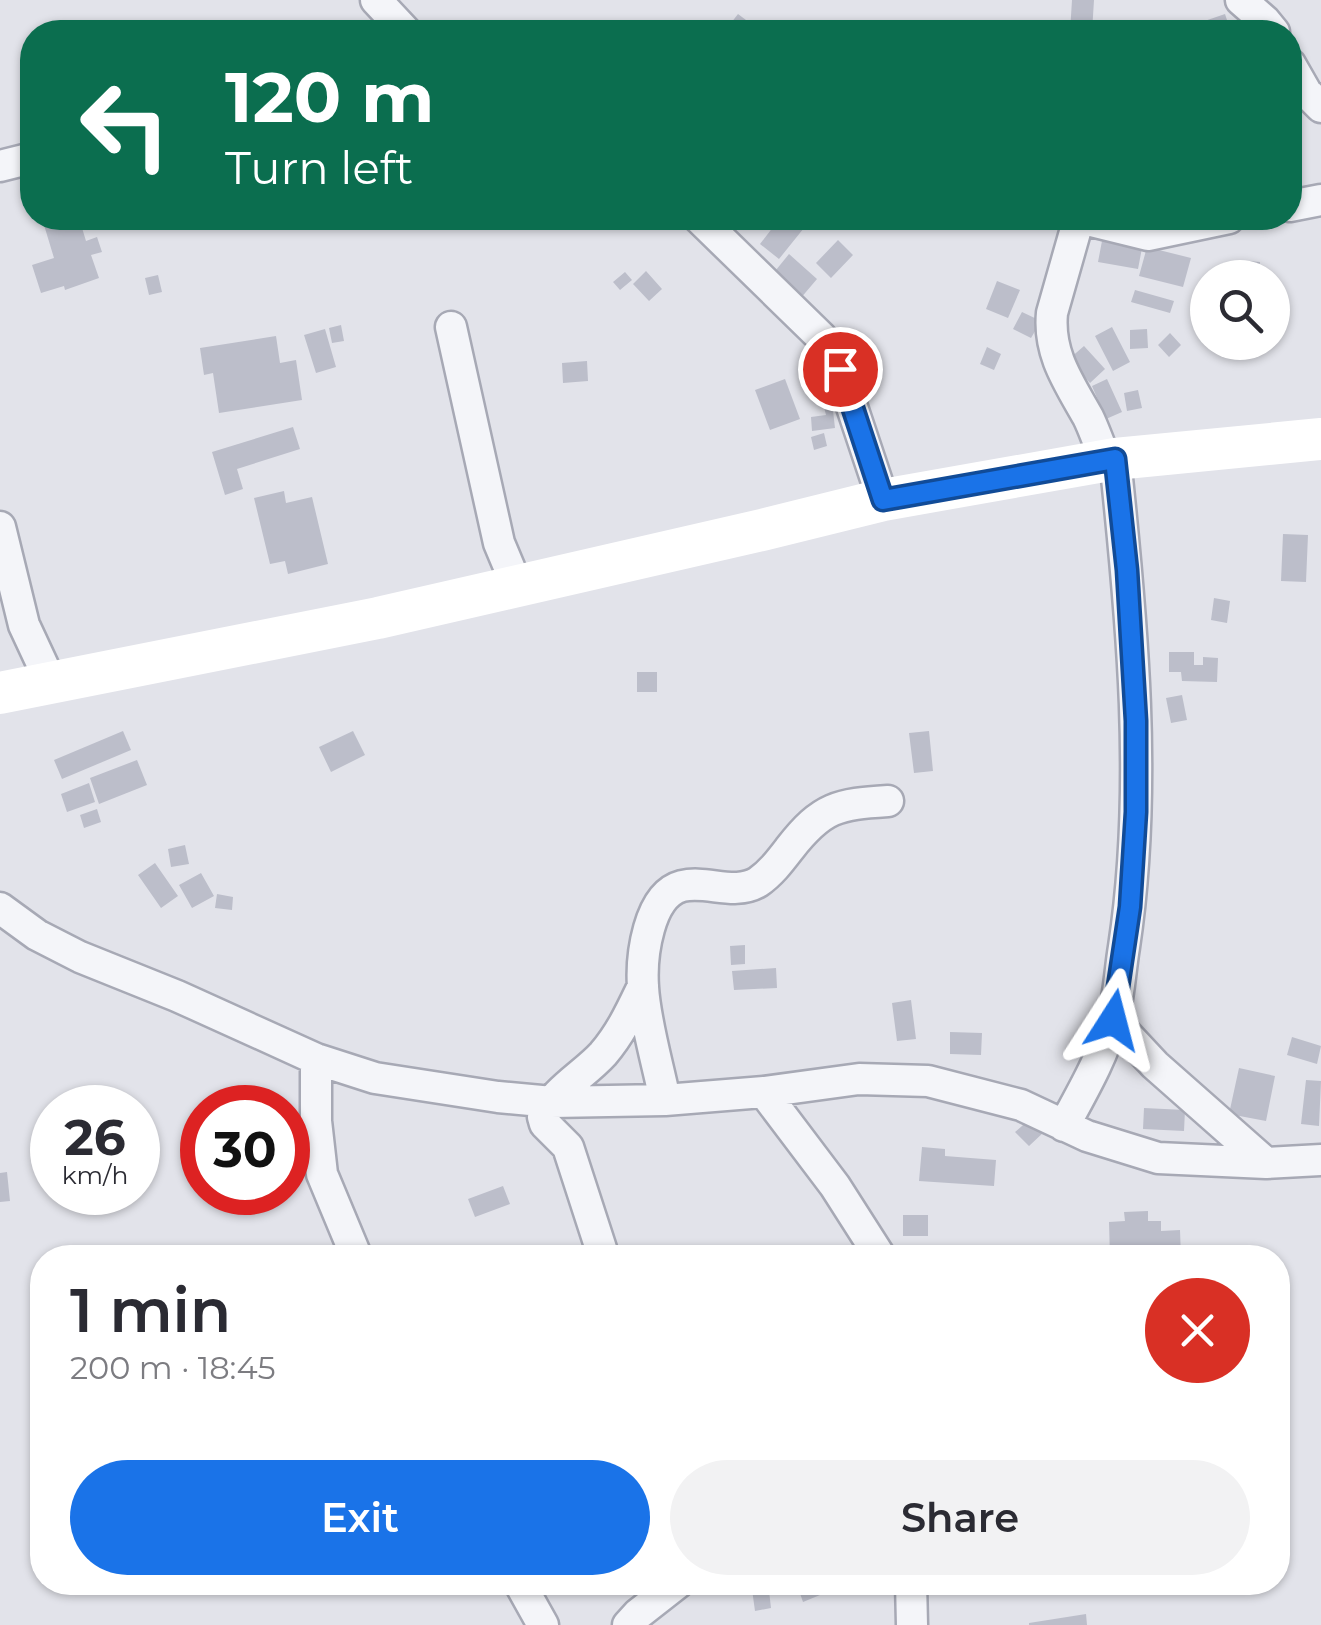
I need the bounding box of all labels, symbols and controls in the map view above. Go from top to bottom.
text: 120 m [225,54,435,140]
icon: left [60,60,190,190]
text: Turn left [225,140,413,195]
map controls [1190,260,1290,360]
button: search [1190,260,1290,360]
pin [798,327,883,412]
icon: arrive [813,342,868,397]
position arrow [1061,968,1165,1072]
speed limit sign: 30 [180,1085,310,1215]
text: 26 [64,1107,126,1168]
text: km/h [62,1160,128,1190]
text: 1 min [70,1274,231,1347]
button: close [1145,1278,1250,1383]
text: 200 m · 18:45 [70,1348,276,1387]
button: Exit [70,1460,650,1575]
button: Share [670,1460,1250,1575]

